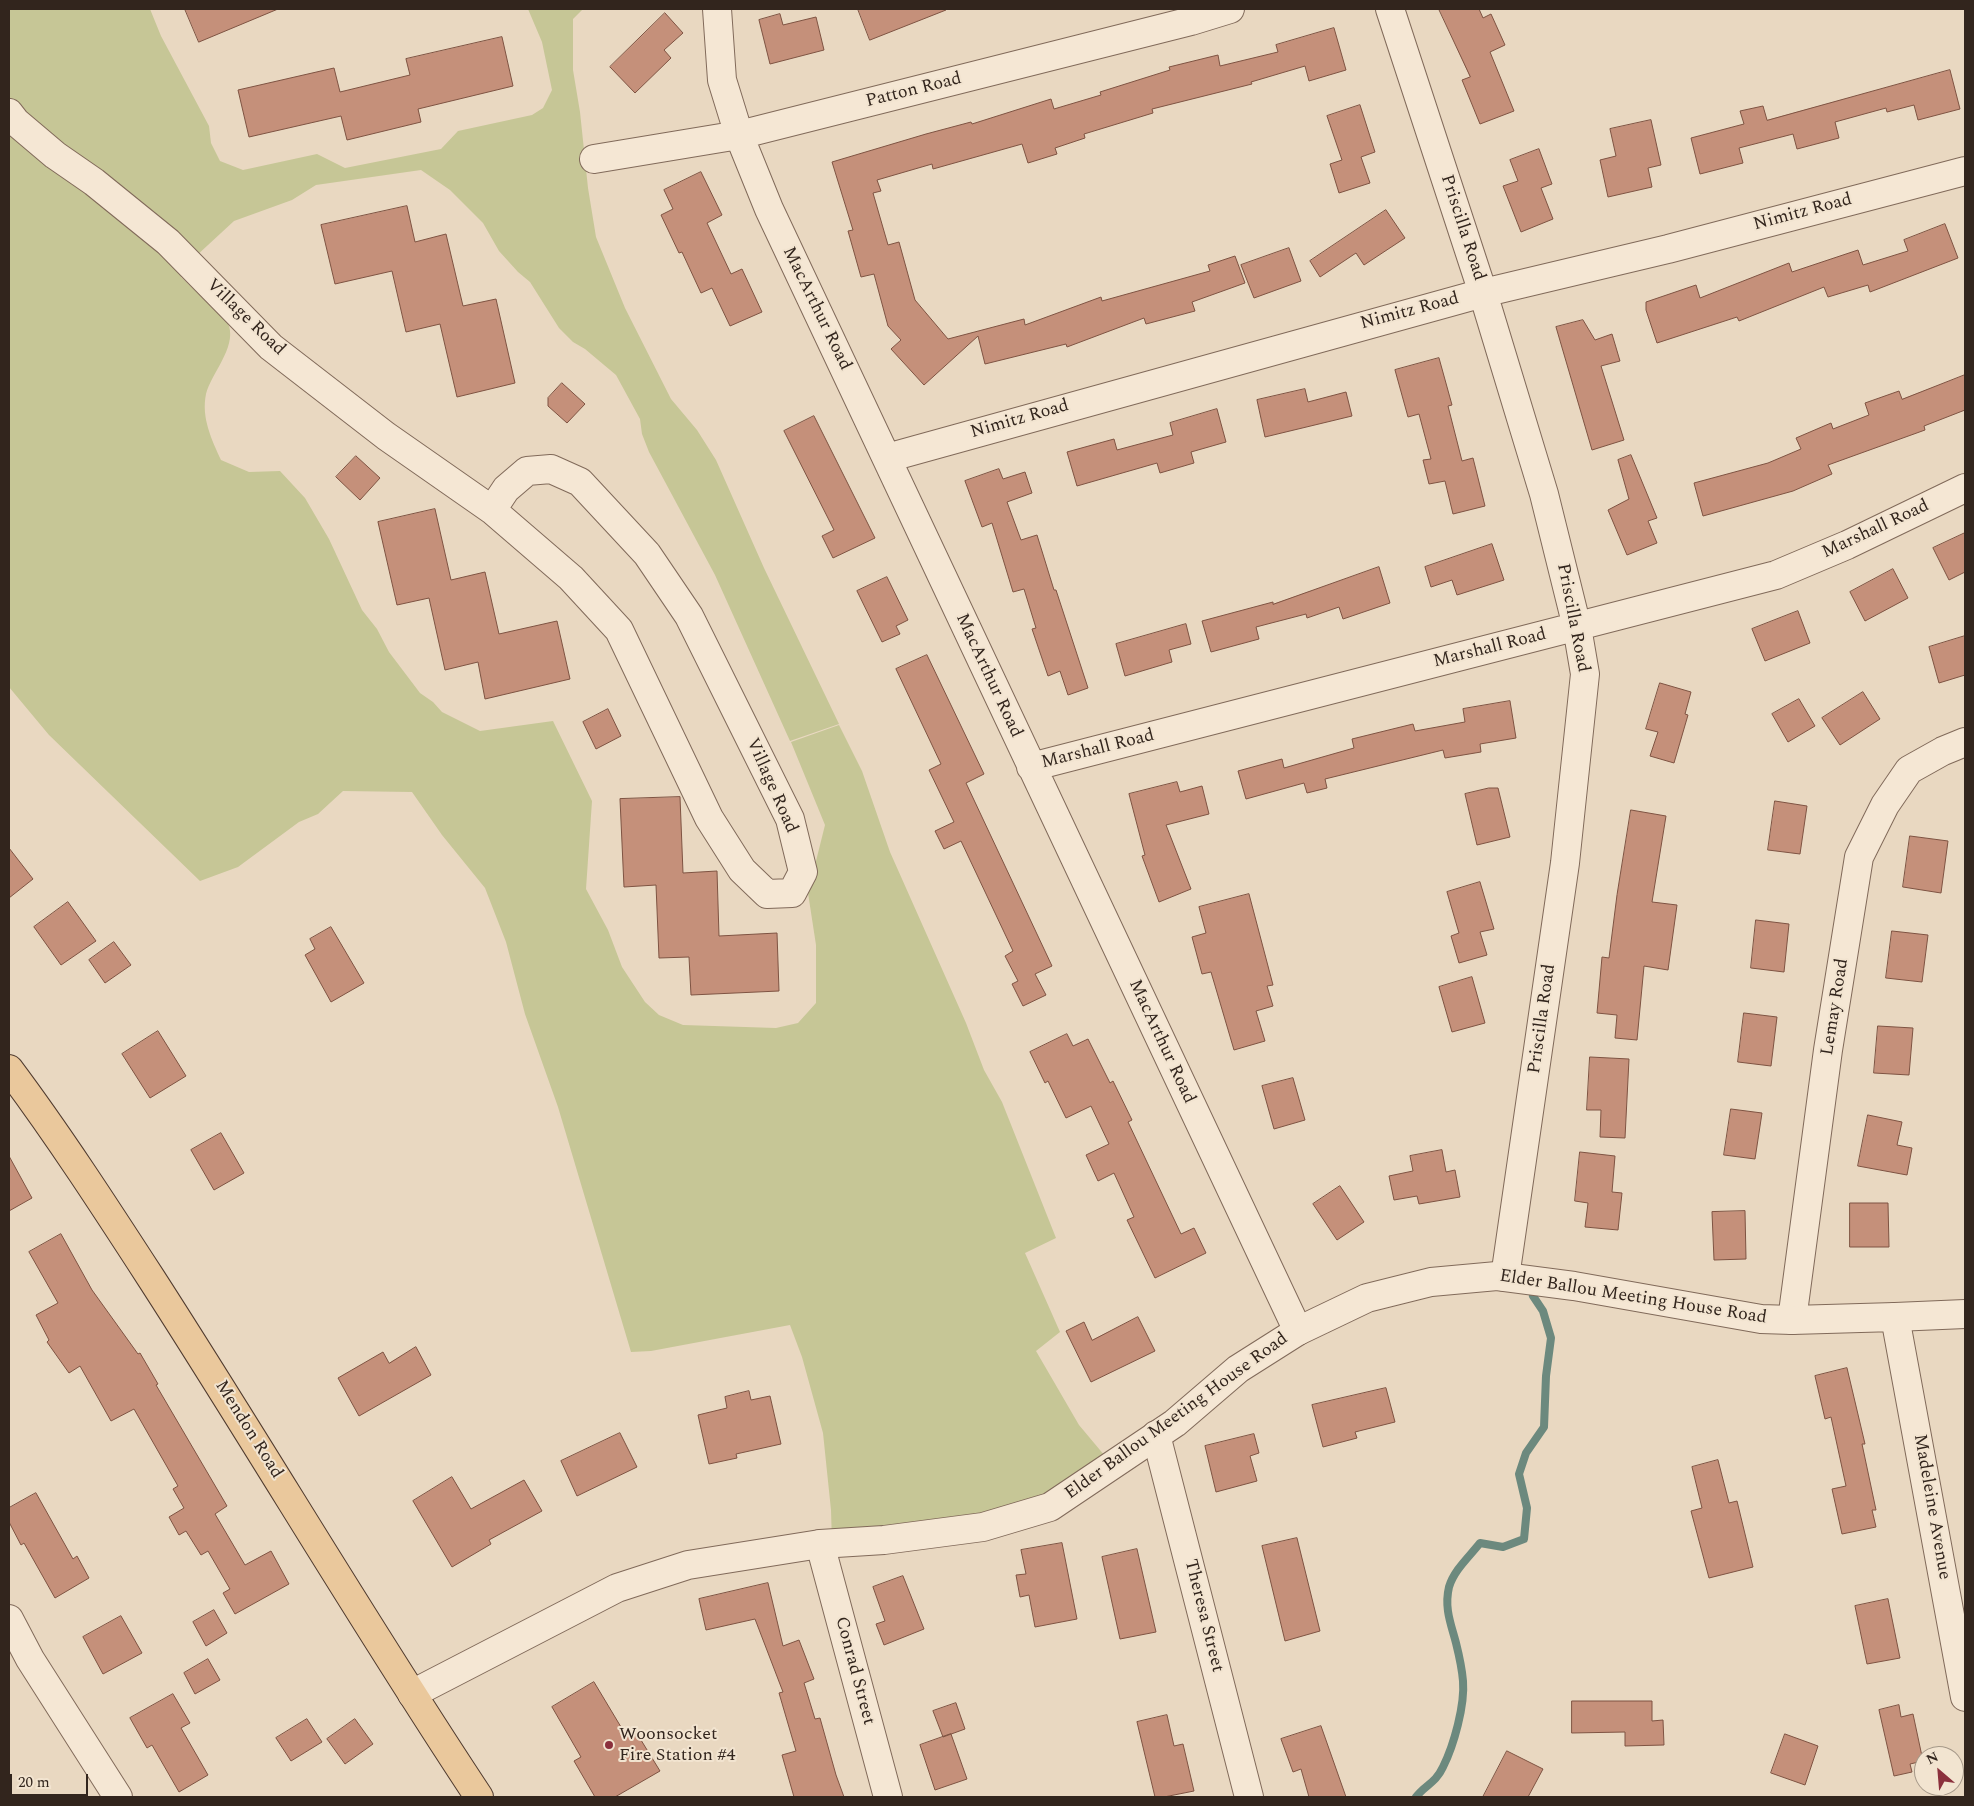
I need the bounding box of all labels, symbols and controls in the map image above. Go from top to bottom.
street label: Patton Road [864,69,964,113]
street label: Priscilla Road [1435,172,1489,284]
street label: Nimitz Road [1751,189,1855,237]
street label: MacArthur Road [777,244,855,374]
street label: Village Road [201,275,289,361]
street label: Nimitz Road [1358,288,1462,336]
street label: Nimitz Road [968,396,1072,444]
street label: Marshall Road [1819,496,1933,564]
street label: Priscilla Road [1551,562,1593,674]
street label: MacArthur Road [950,610,1026,742]
street label: Marshall Road [1431,625,1549,673]
street label: Marshall Road [1039,726,1157,774]
street label: Village Road [740,735,802,837]
street label: Lemay Road [1818,957,1854,1057]
street label: Priscilla Road [1525,963,1561,1075]
street label: MacArthur Road [1123,976,1199,1108]
street label: Elder Ballou Meeting House Road [1498,1266,1768,1330]
street label: Elder Ballou Meeting House Road [1061,1329,1293,1505]
street label: Mendon Road [209,1377,287,1483]
street label: Madeleine Avenue [1908,1432,1954,1582]
street label: Theresa Street [1179,1557,1227,1675]
street label: Conrad Street [829,1615,879,1727]
place label: Woonsocket Fire Station #4 [619,1724,735,1766]
marker: Woonsocket Fire Station #4 [603,1739,615,1751]
north arrow [1914,1746,1964,1796]
text: N [1923,1746,1942,1770]
scale bar [12,1764,90,1796]
text: 20 m [18,1771,50,1794]

